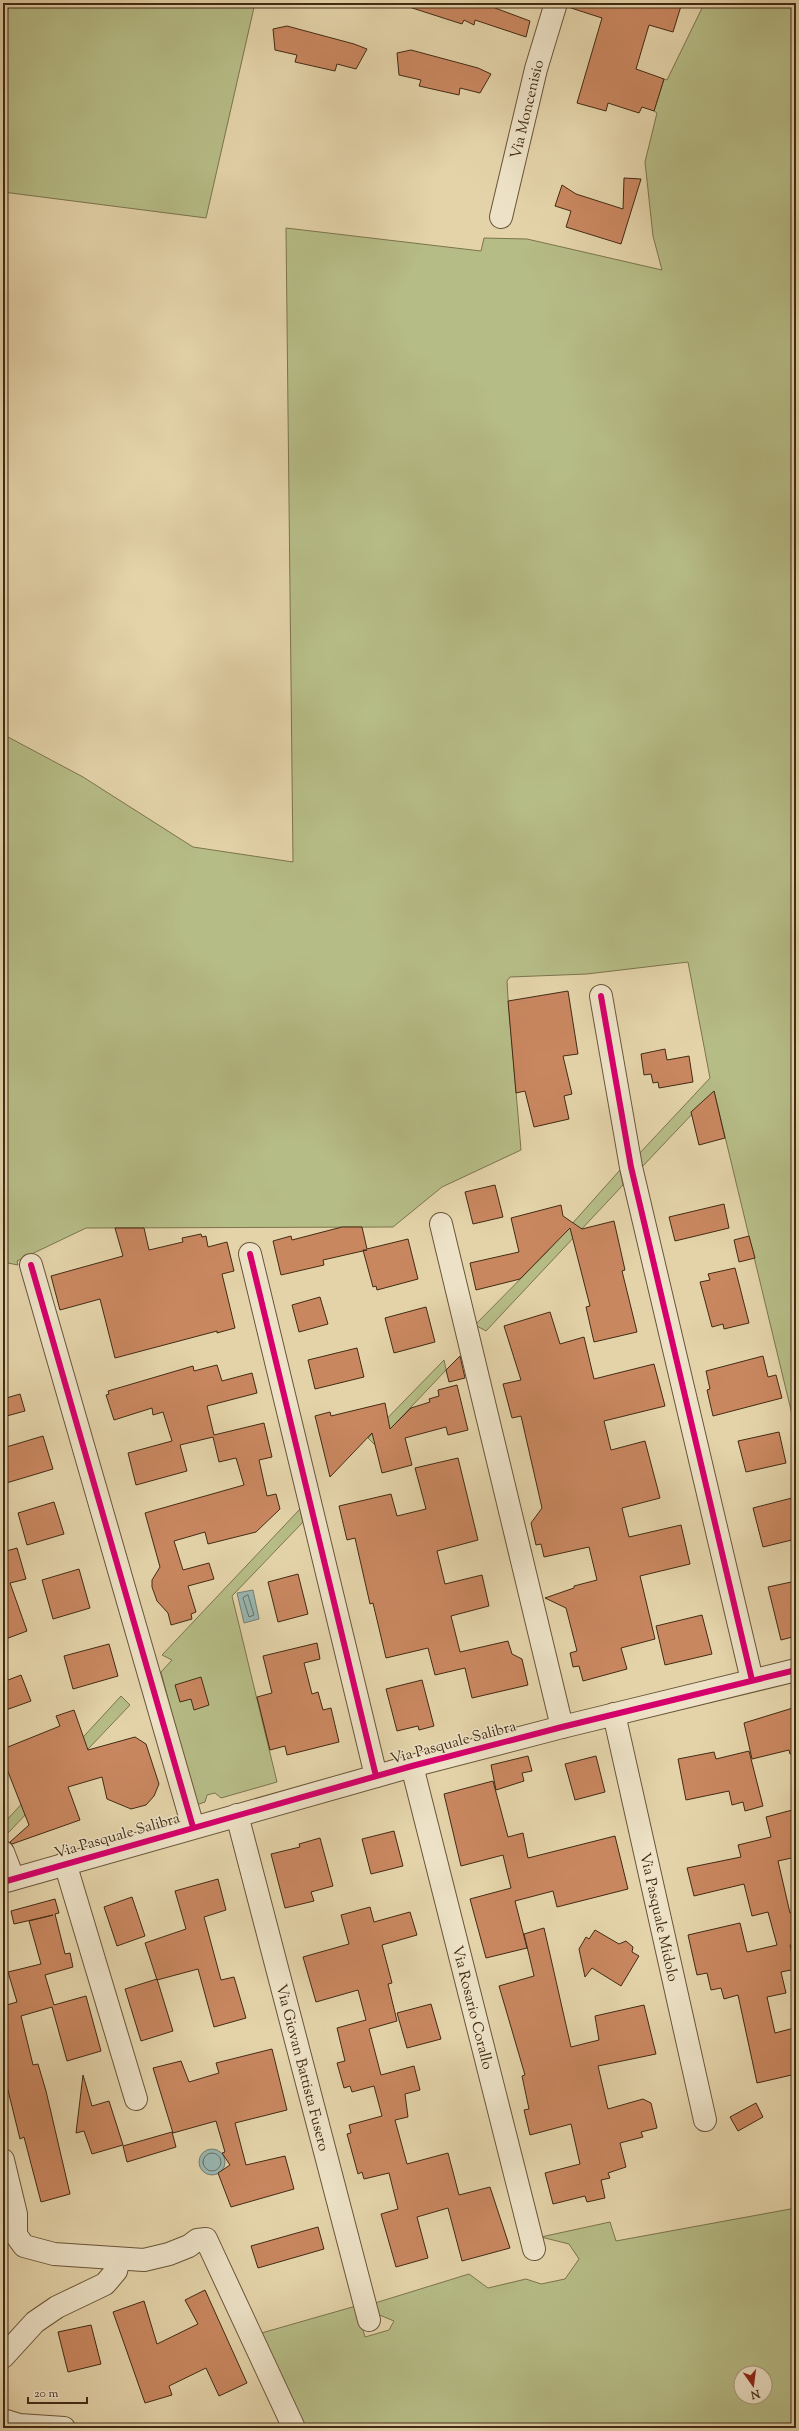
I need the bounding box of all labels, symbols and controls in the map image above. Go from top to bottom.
street label: Via Moncenisio [506,57,550,161]
street label: Via Pasquale Salibra [388,1717,519,1770]
street label: Via Pasquale Salibra [52,1808,183,1864]
street label: Via Pasquale Midolo [633,1851,683,1984]
street label: Via Rosario Corallo [446,1944,497,2072]
street label: Via Giovan Battista Fusero [270,1982,333,2154]
north arrow [733,2365,773,2405]
scale bar [28,2379,87,2405]
text: 20 m [34,2385,59,2403]
text: N [749,2385,762,2403]

